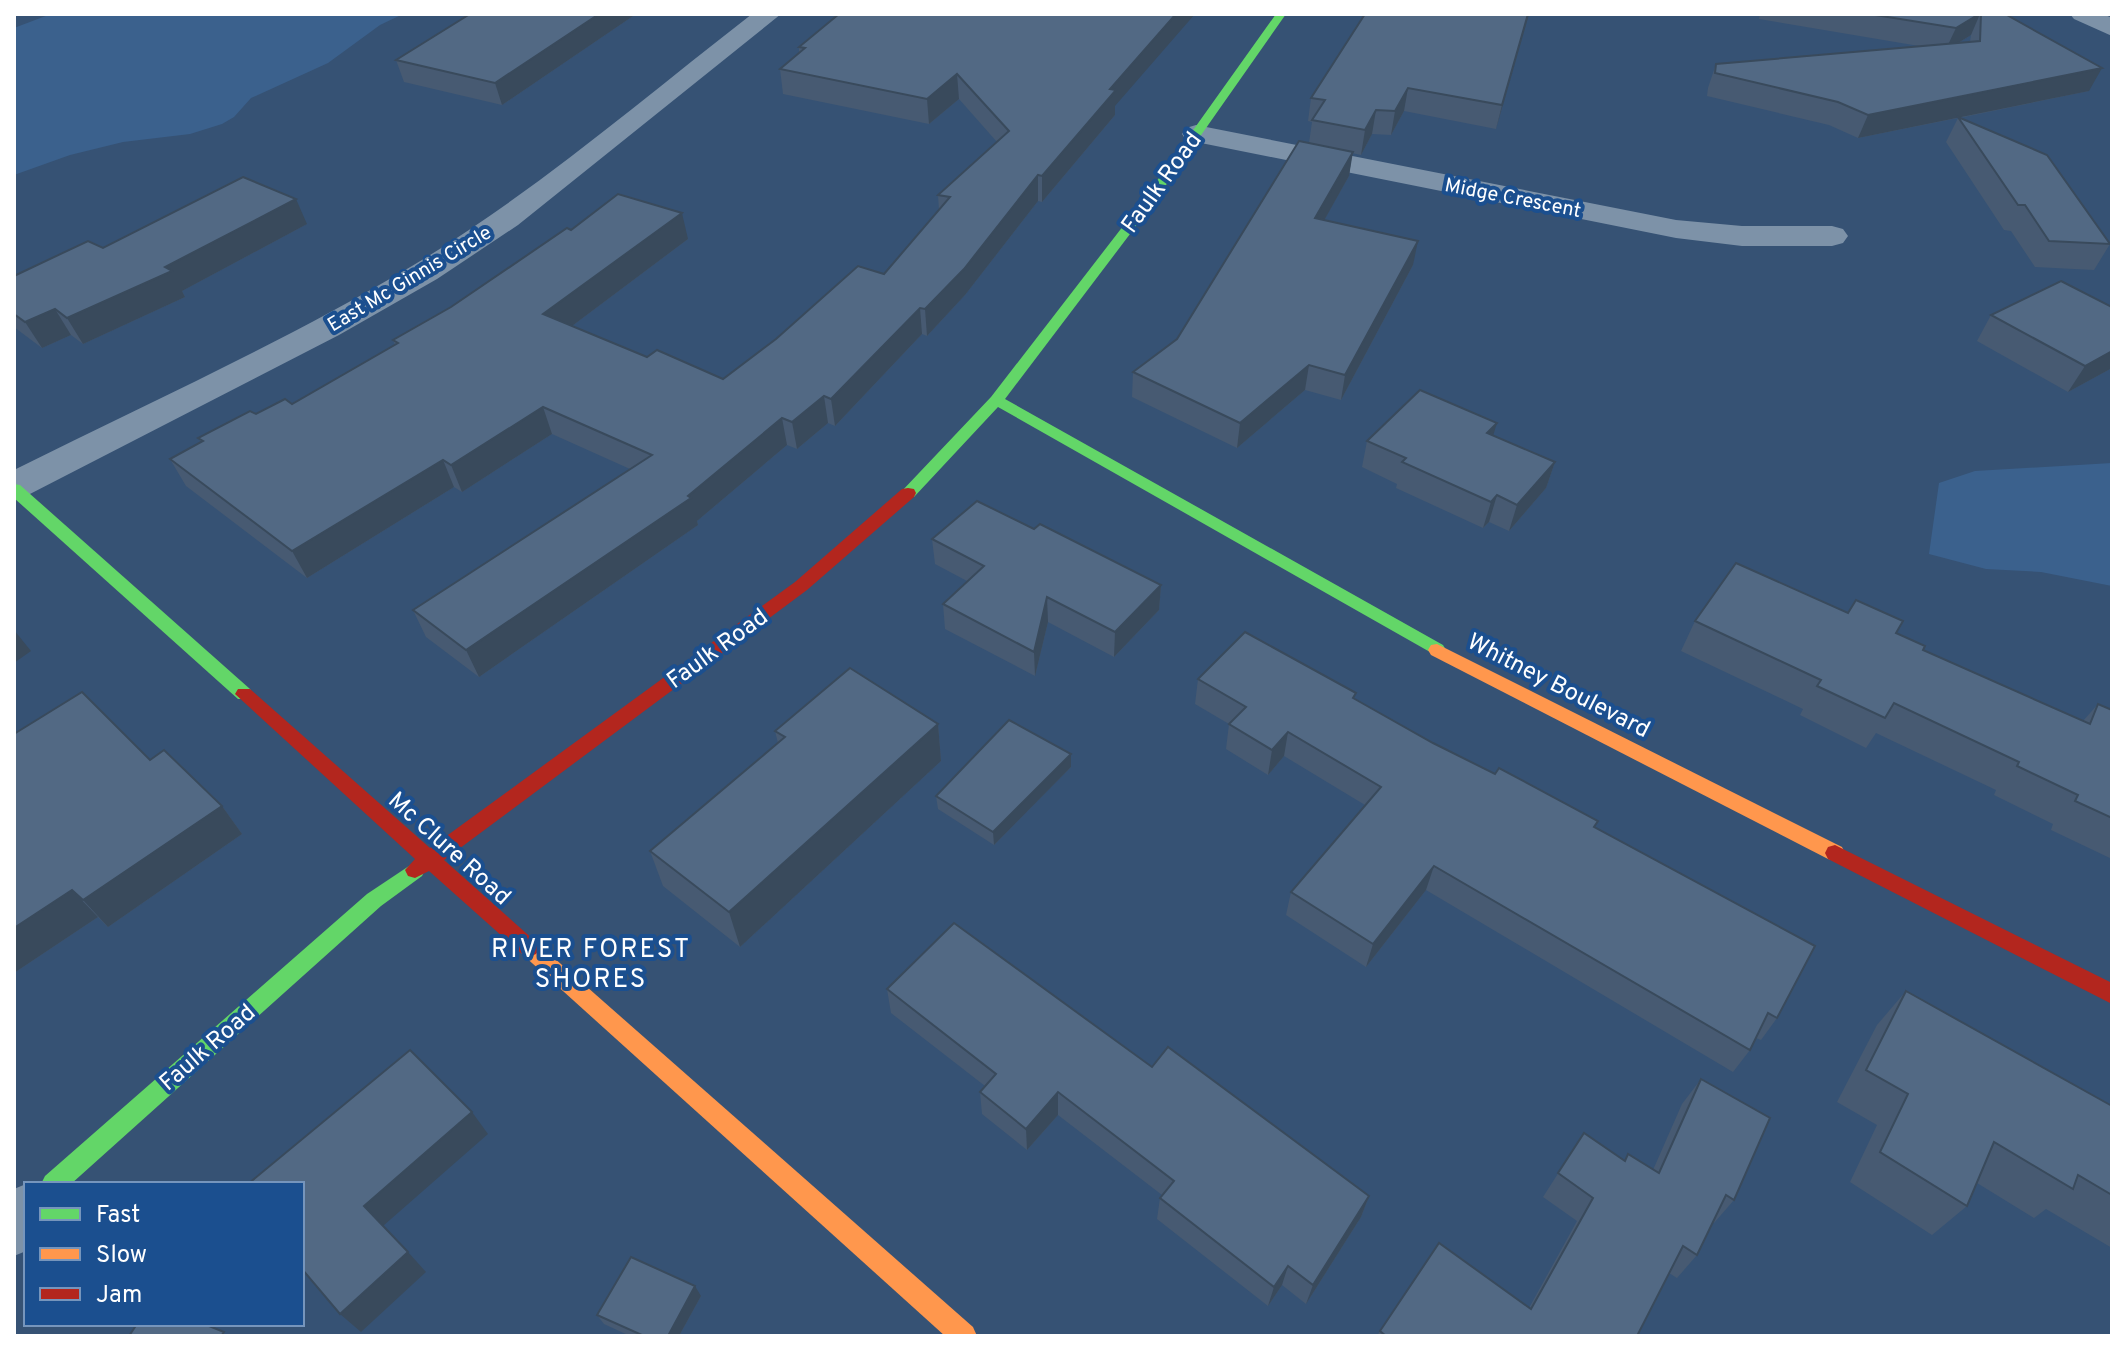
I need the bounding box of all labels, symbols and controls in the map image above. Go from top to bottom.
street label: Faulk Road [1116,127,1209,240]
street label: Midge Crescent [1442,173,1583,225]
street label: East Mc Ginnis Circle [323,220,497,339]
street label: Faulk Road [662,603,775,696]
street label: Whitney Boulevard [1462,628,1654,746]
street label: Mc Clure Road [381,786,516,913]
district label: RIVER FOREST SHORES [491,934,691,997]
street label: Faulk Road [154,999,263,1099]
legend [24,1182,304,1326]
text: Fast [96,1201,140,1231]
text: Slow [96,1241,147,1271]
text: Jam [96,1281,142,1311]

